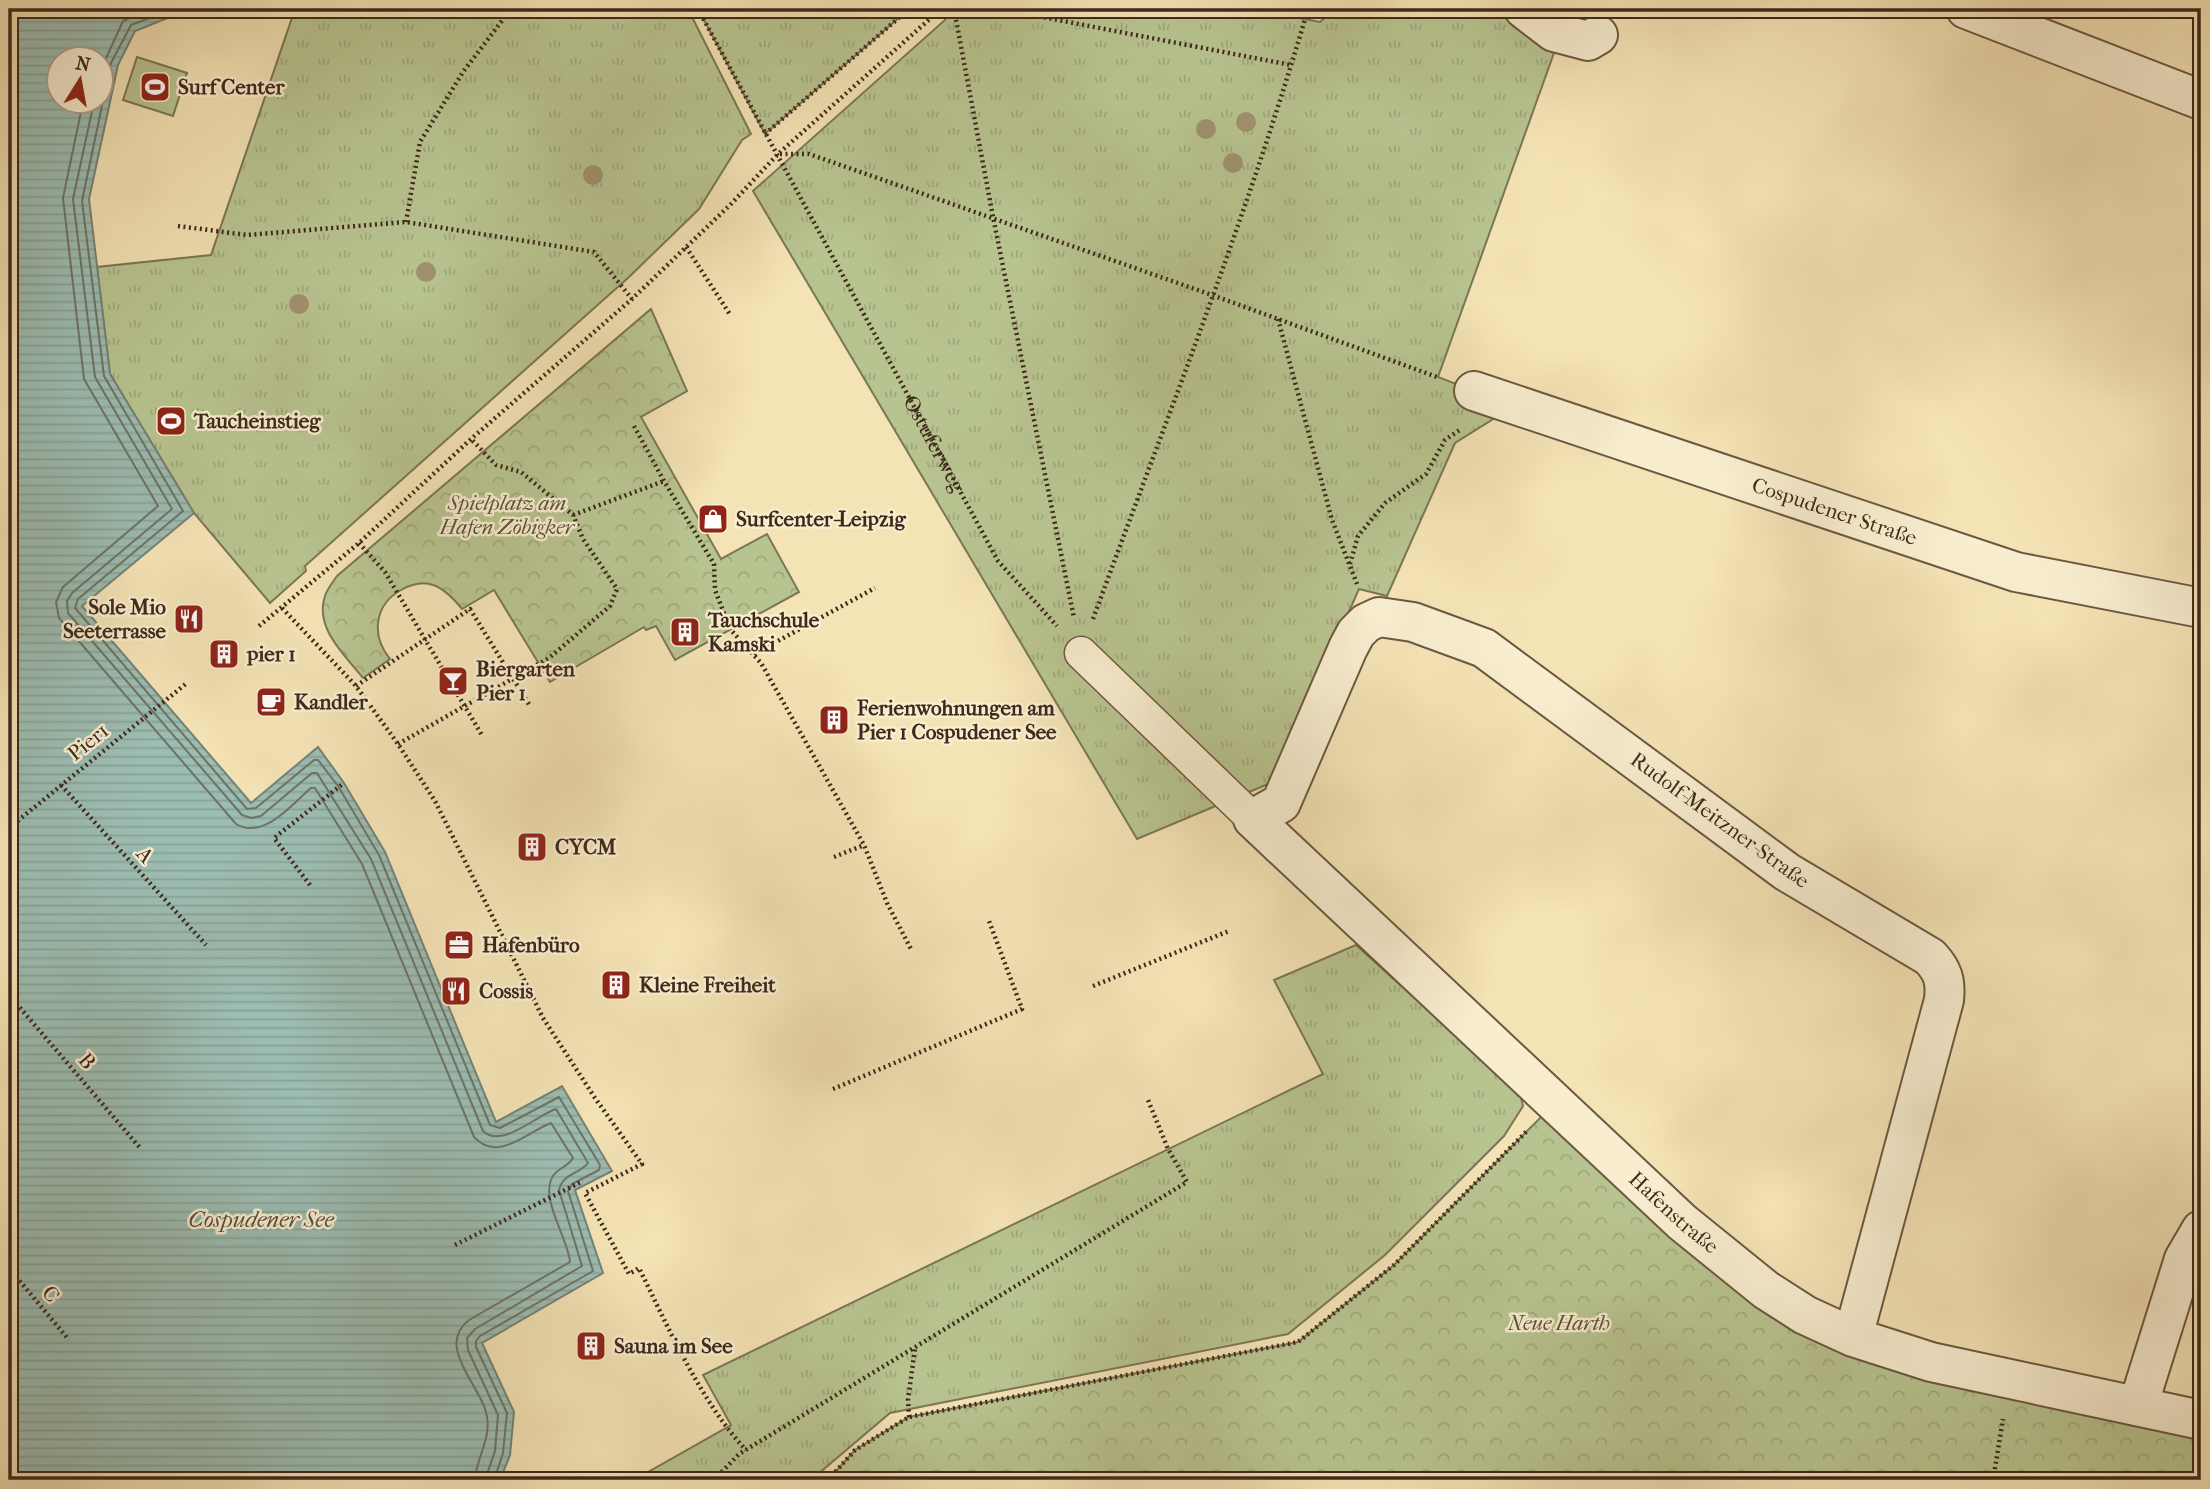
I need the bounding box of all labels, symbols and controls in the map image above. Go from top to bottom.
north arrow [46,46,116,116]
text: N [74,52,93,77]
sports icon: Surf Center [138,70,172,104]
place label: Surf Center [178,75,285,99]
street label: Ostuferweg [898,391,971,497]
sports icon: Taucheinstieg [154,404,188,438]
place label: Taucheinstieg [193,409,321,433]
street label: Cospudener Straße [1749,473,1920,550]
park label: Spielplatz am Hafen Zöbigker [439,491,576,539]
shop icon: Surfcenter-Leipzig [696,502,730,536]
place label: Surfcenter-Leipzig [736,507,906,531]
place label: Sole Mio Seeterrasse [63,595,167,643]
restaurant icon: Sole Mio Seeterrasse [172,602,206,636]
place label: Tauchschule Kamski [707,608,820,656]
building icon: Tauchschule Kamski [668,615,702,649]
building icon: pier 1 [207,637,241,671]
place label: pier 1 [246,642,296,666]
place label: Biergarten Pier 1 [476,657,576,705]
bar icon: Biergarten Pier 1 [436,664,470,698]
cafe icon: Kandler [254,685,288,719]
place label: Kandler [294,690,369,714]
place label: Ferienwohnungen am Pier 1 Cospudener See [856,696,1057,744]
building icon: Ferienwohnungen am Pier 1 Cospudener See [817,703,851,737]
street label: Pier1 [63,718,113,766]
street label: Rudolf-Meitzner-Straße [1626,747,1814,893]
building icon: CYCM [515,830,549,864]
place label: CYCM [555,835,616,859]
street label: A [131,841,159,868]
office icon: Hafenbüro [442,928,476,962]
place label: Hafenbüro [482,933,580,957]
building icon: Kleine Freiheit [599,968,633,1002]
place label: Kleine Freiheit [639,973,776,997]
restaurant icon: Cossis [439,974,473,1008]
place label: Cossis [479,979,534,1003]
street label: B [73,1048,101,1074]
street label: Hafenstraße [1624,1167,1723,1259]
water label: Cospudener See [188,1206,335,1233]
street label: C [37,1281,65,1307]
park label: Neue Harth [1507,1311,1610,1335]
building icon: Sauna im See [574,1329,608,1363]
place label: Sauna im See [614,1334,733,1358]

